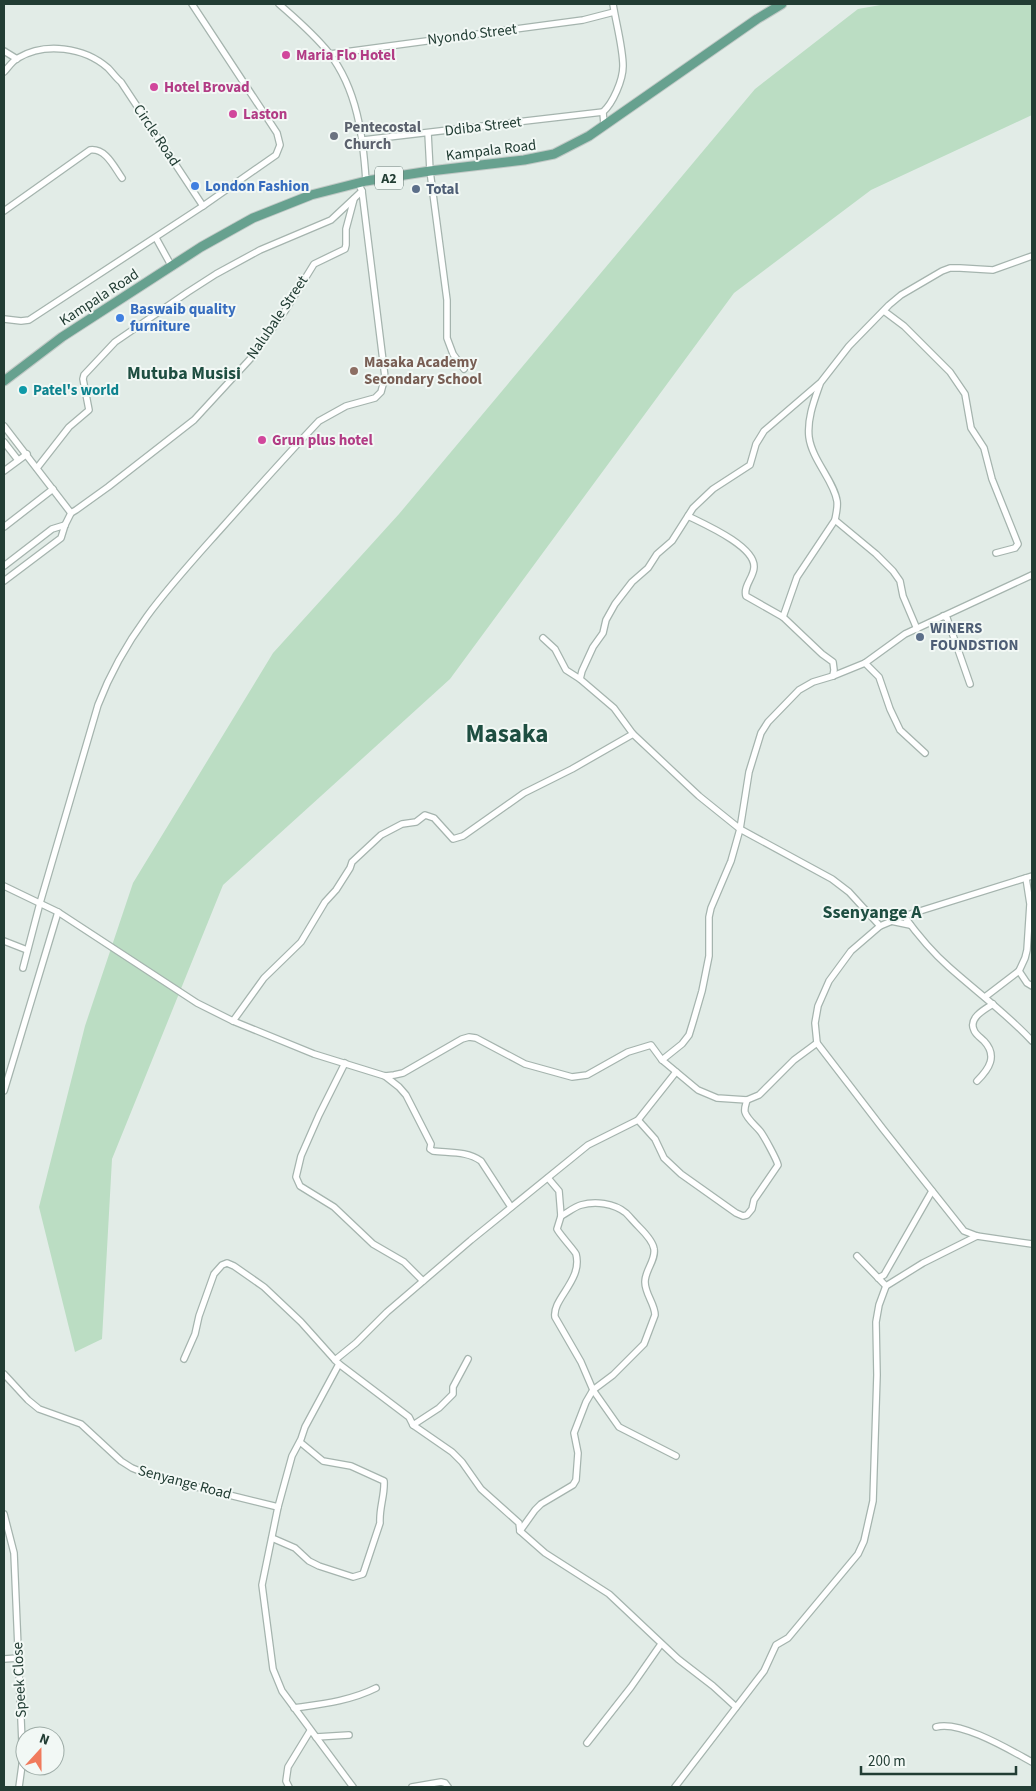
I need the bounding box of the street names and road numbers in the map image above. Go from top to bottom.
street label: Nyondo Street [426,19,518,50]
street label: Circle Road [128,100,185,170]
street label: Ddiba Street [443,111,523,142]
street label: Kampala Road [445,135,537,166]
road number: A2 [375,167,403,190]
street label: Kampala Road [55,264,143,331]
street label: Nalubale Street [242,271,313,363]
street label: Senyange Road [136,1460,234,1505]
street label: Speek Close [7,1642,32,1718]

